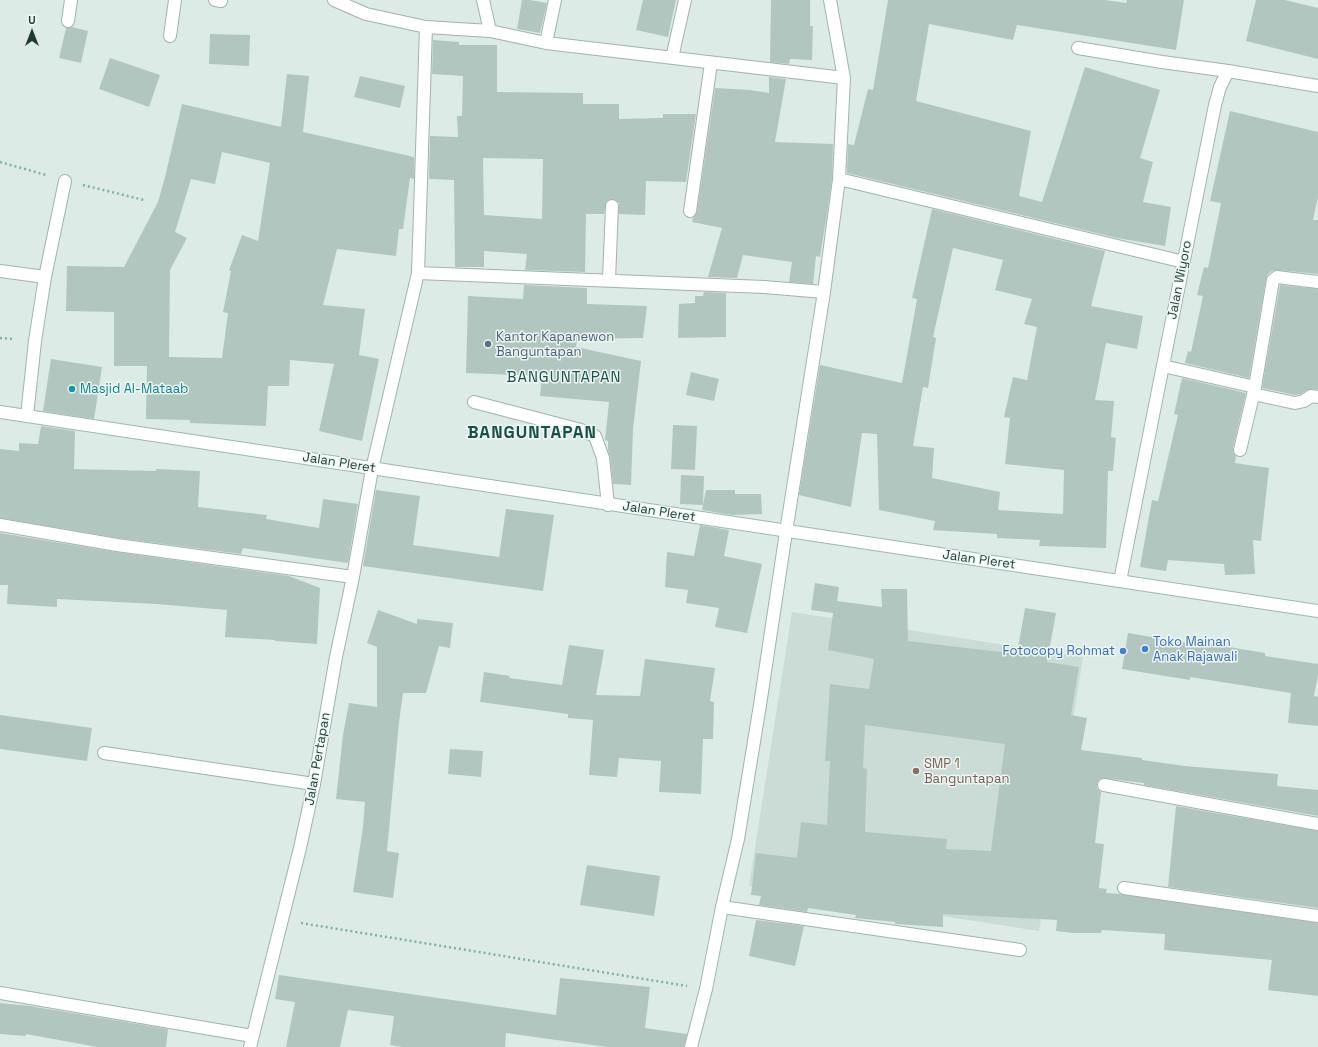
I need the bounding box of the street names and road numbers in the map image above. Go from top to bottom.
street label: Jalan Wiyoro [1165,239,1195,321]
street label: Jalan Pleret [301,450,377,476]
street label: Jalan Pleret [621,499,697,525]
street label: Jalan Pleret [941,547,1017,573]
street label: Jalan Pertapan [302,711,334,807]

